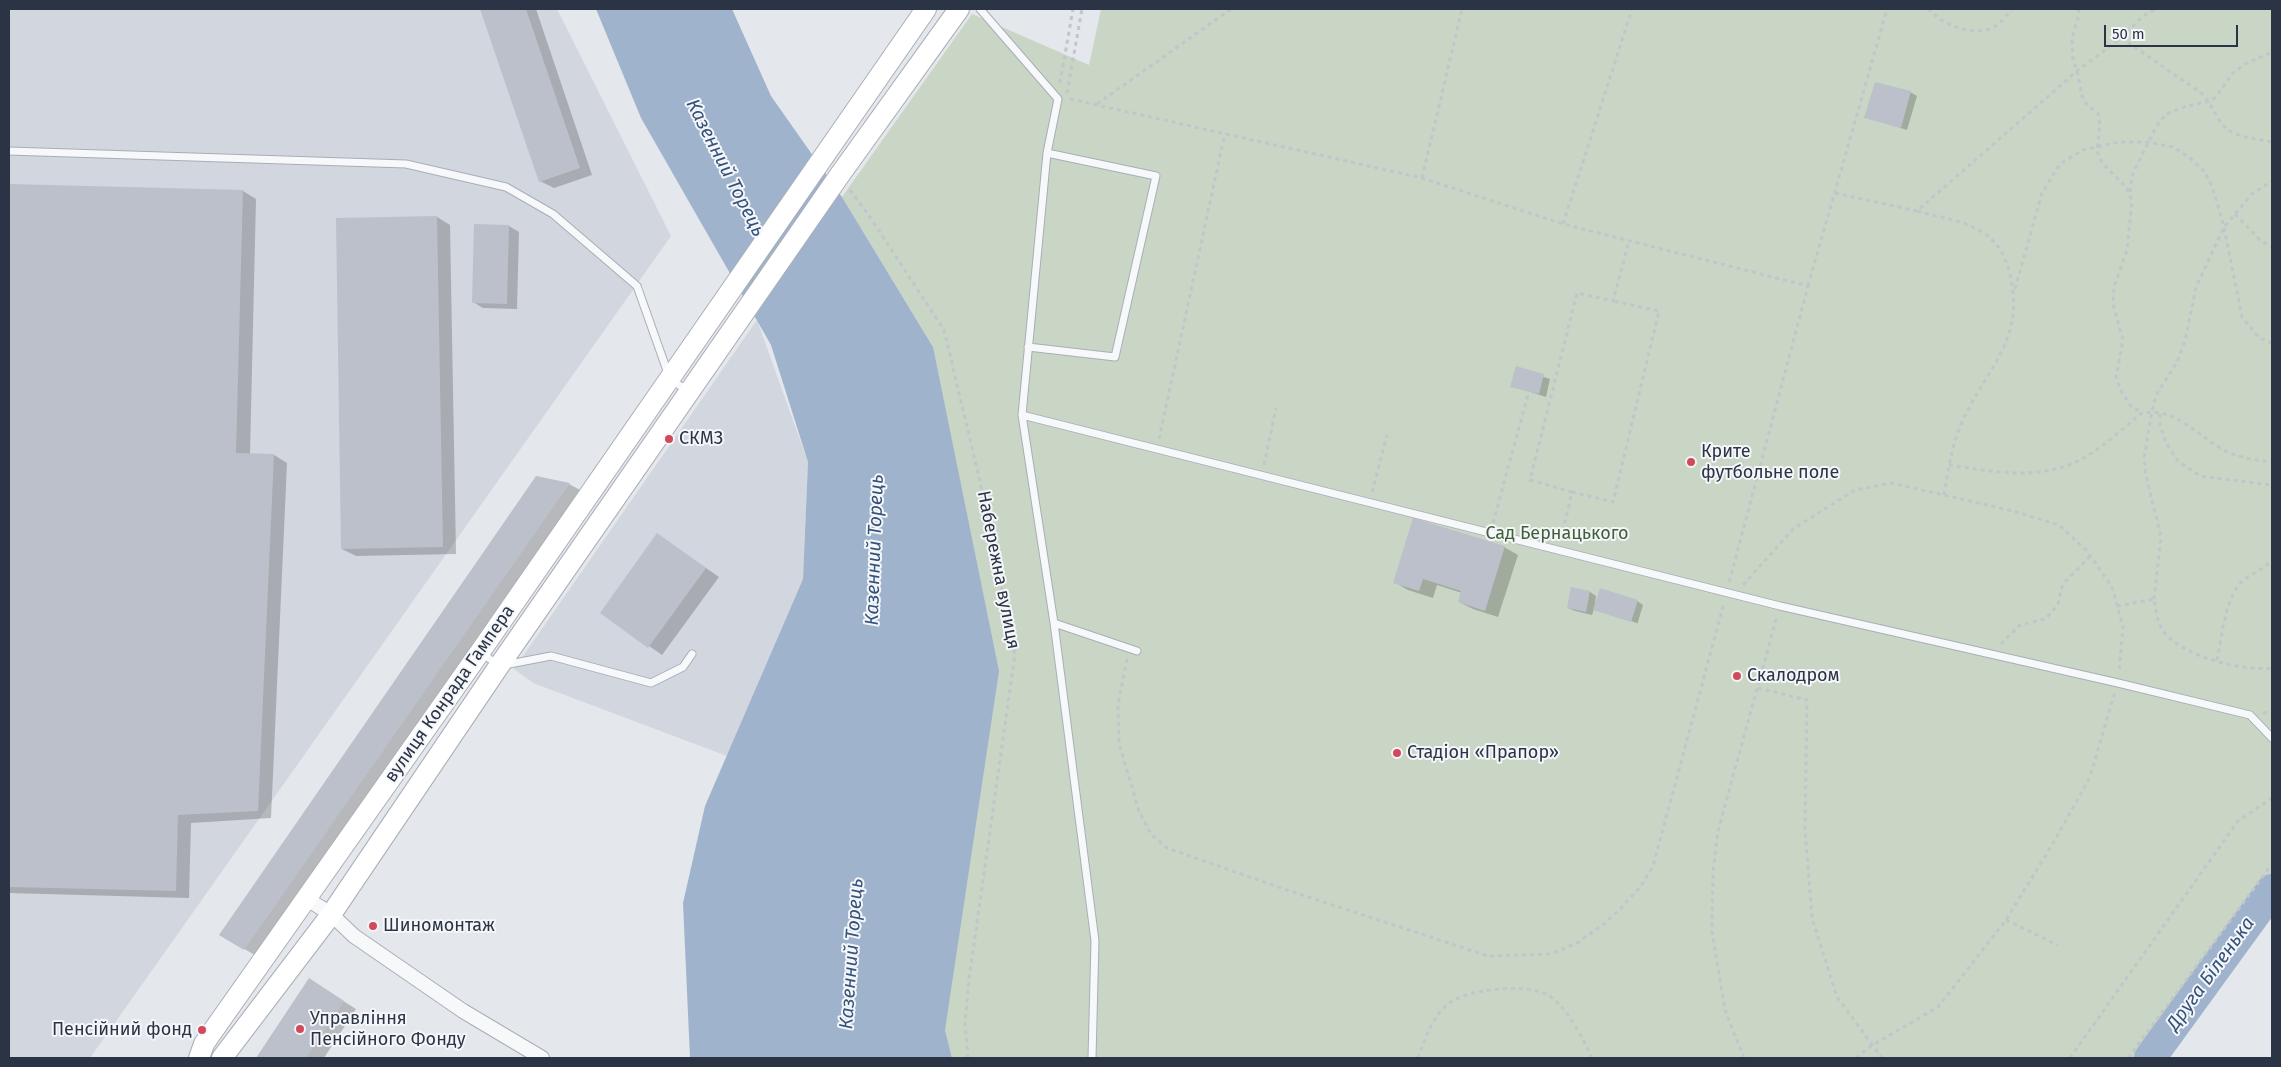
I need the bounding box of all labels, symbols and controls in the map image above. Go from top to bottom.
scale bar [2106,15,2240,47]
text: 50 m [2112,25,2145,43]
water label: Казенний Торець [680,95,770,241]
place label: СКМЗ [679,428,723,450]
marker: СКМЗ [663,433,675,445]
place label: Крите футбольне поле [1701,441,1839,484]
marker: Крите футбольне поле [1685,456,1697,468]
water label: Казенний Торець [861,474,889,626]
street label: Набережна вулиця [972,489,1024,651]
park label: Сад Бернацького [1485,523,1629,545]
street label: вулиця Конрада Гампера [381,601,519,787]
place label: Скалодром [1747,665,1840,687]
marker: Скалодром [1731,670,1743,682]
place label: Стадіон «Прапор» [1407,742,1559,764]
marker: Стадіон «Прапор» [1391,747,1403,759]
water label: Казенний Торець [835,878,869,1030]
water label: Друга Біленька [2162,913,2260,1035]
place label: Шиномонтаж [383,915,495,937]
marker: Шиномонтаж [367,920,379,932]
place label: Управління Пенсійного Фонду [310,1008,466,1050]
place label: Пенсійний фонд [52,1019,192,1041]
marker: Управління Пенсійного Фонду [294,1023,306,1035]
marker: Пенсійний фонд [196,1024,208,1036]

